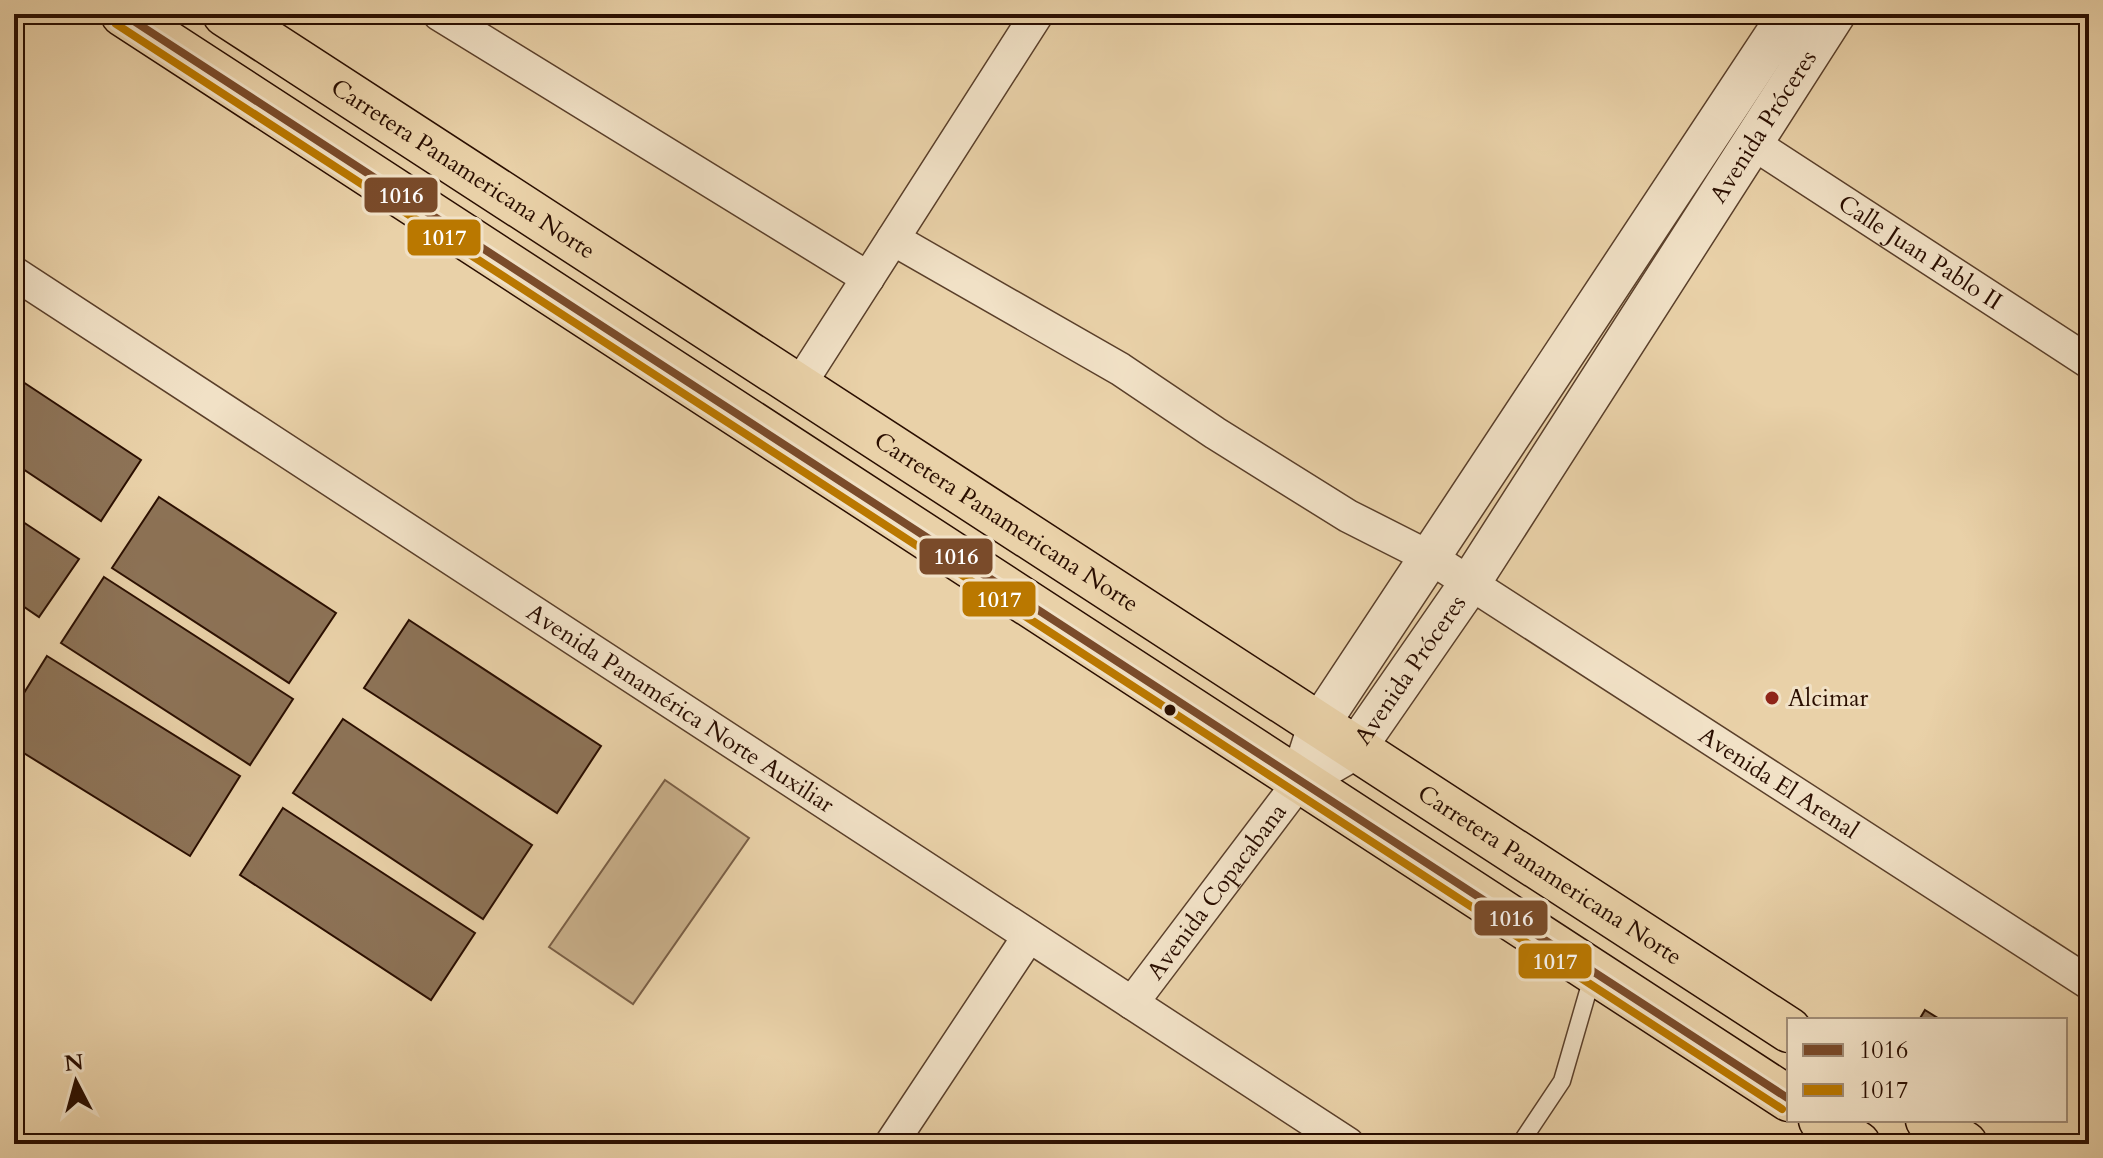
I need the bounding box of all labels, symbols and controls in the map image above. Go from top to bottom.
street label: Avenida Próceres [1702,44,1825,210]
street label: Carretera Panamericana Norte [324,71,601,267]
line badge: 1016 [363,176,439,214]
text: 1016 [378,181,424,211]
street label: Calle Juan Pablo II [1832,187,2008,318]
line badge: 1017 [406,218,482,257]
text: 1017 [421,223,467,253]
street label: Carretera Panamericana Norte [868,424,1145,620]
line badge: 1016 [918,537,994,576]
text: 1016 [933,542,979,572]
line badge: 1017 [961,580,1037,618]
text: 1017 [976,585,1022,615]
street label: Avenida Próceres [1347,588,1474,752]
street label: Avenida Panamérica Norte Auxiliar [520,596,841,821]
place label: Alcimar [1788,682,1869,715]
marker: Alcimar [1763,689,1781,707]
unlabelled marker [1162,702,1178,718]
street label: Avenida El Arenal [1692,719,1865,847]
street label: Carretera Panamericana Norte [1411,777,1688,973]
street label: Avenida Copacabana [1139,796,1295,987]
line badge: 1016 [1473,899,1549,937]
text: 1016 [1488,904,1534,934]
line badge: 1017 [1517,942,1593,980]
text: 1017 [1532,947,1578,977]
legend [1787,1018,2067,1122]
text: 1016 [1859,1034,1908,1067]
north arrow [36,1042,116,1122]
text: N [63,1047,85,1079]
text: 1017 [1859,1074,1908,1107]

